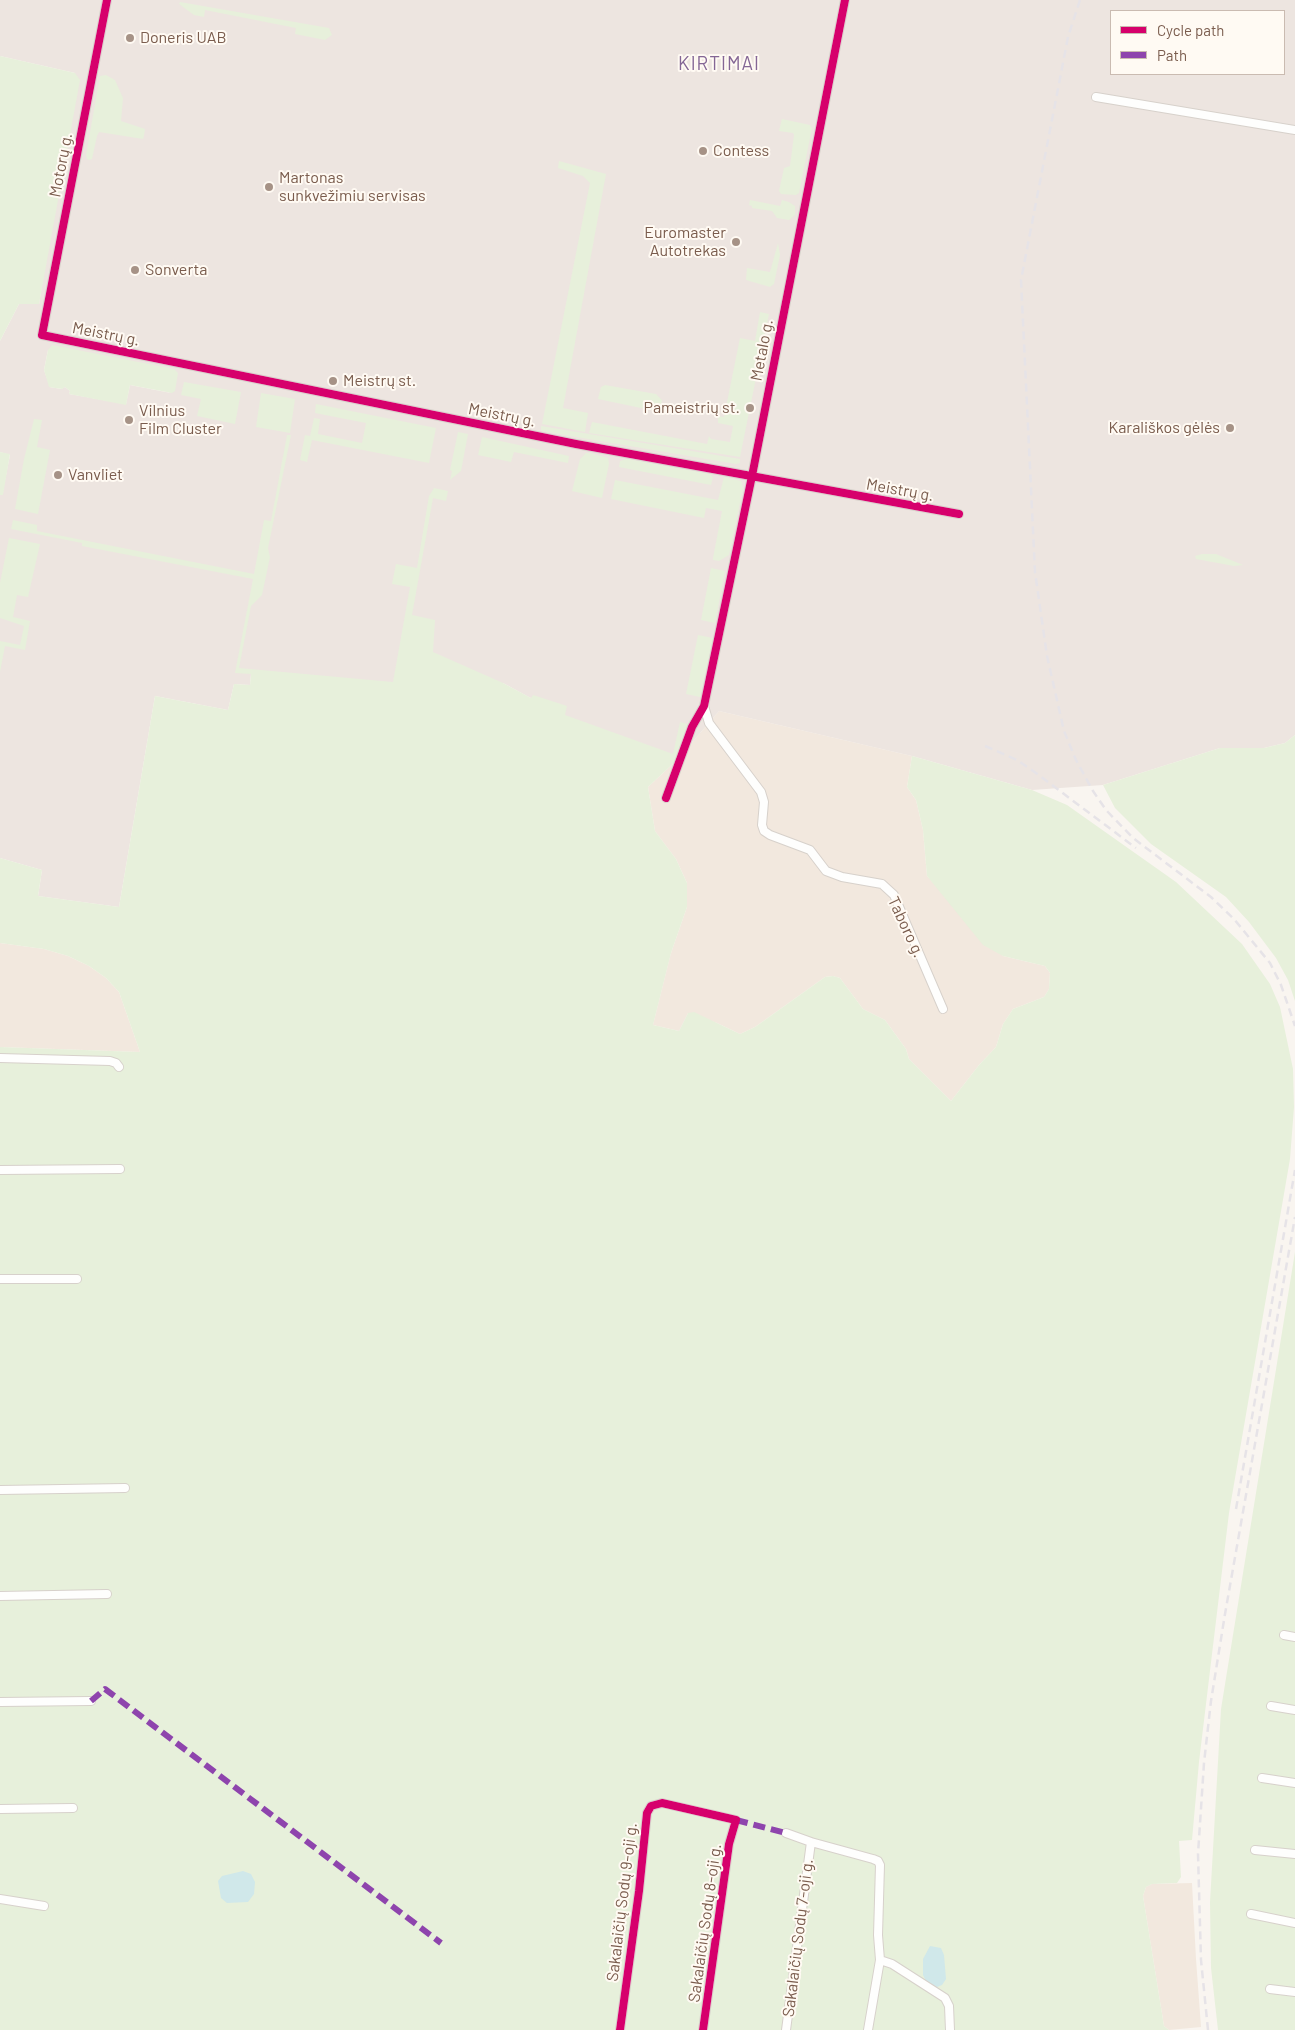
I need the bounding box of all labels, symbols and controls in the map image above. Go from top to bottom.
legend [1110,10,1285,75]
text: Cycle path [1157,21,1224,39]
place label: Doneris UAB [140,28,226,48]
marker: Doneris UAB [124,32,136,44]
text: Path [1157,46,1187,64]
district label: KIRTIMAI [677,53,761,75]
street label: Motorų g. [45,131,77,199]
place label: Contess [713,141,769,161]
marker: Contess [697,145,709,157]
place label: Martonas sunkvežimiu servisas [279,168,426,206]
marker: Martonas sunkvežimiu servisas [263,181,275,193]
place label: Euromaster Autotrekas [644,223,726,261]
marker: Euromaster Autotrekas [730,236,742,248]
place label: Sonverta [145,260,207,280]
marker: Sonverta [129,264,141,276]
street label: Meistrų g. [71,318,141,350]
street label: Metalo g. [747,318,777,382]
place label: Meistrų st. [343,371,416,391]
marker: Meistrų st. [327,375,339,387]
place label: Pameistrių st. [643,398,740,418]
street label: Meistrų g. [467,399,537,431]
place label: Vilnius Film Cluster [139,401,222,439]
marker: Pameistrių st. [744,402,756,414]
marker: Vilnius Film Cluster [123,414,135,426]
place label: Karališkos gėlės [1108,418,1220,438]
marker: Karališkos gėlės [1224,422,1236,434]
place label: Vanvliet [68,465,123,485]
marker: Vanvliet [52,469,64,481]
street label: Meistrų g. [865,475,935,505]
street label: Taboro g. [884,893,928,961]
street label: Sakalaičių Sodų 9-oji g. [603,1821,641,1983]
street label: Sakalaičių Sodų 8-oji g. [684,1842,726,2004]
street label: Sakalaičių Sodų 7-oji g. [779,1858,817,2018]

